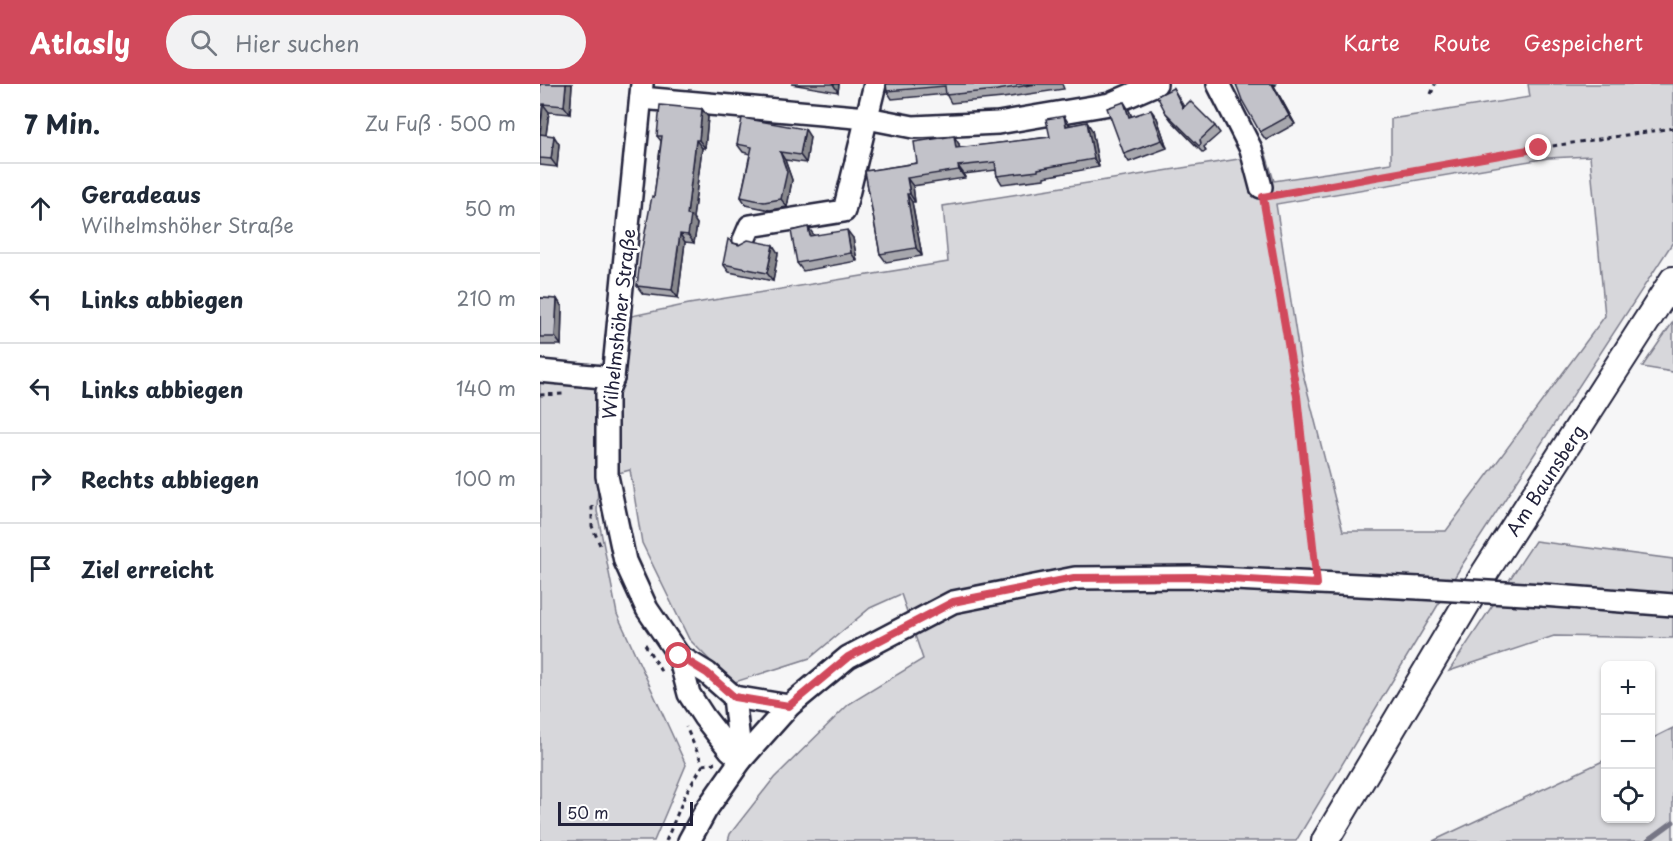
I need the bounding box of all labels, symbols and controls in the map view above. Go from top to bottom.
search box [166,15,586,69]
text: Atlasly [30,21,130,64]
icon: search [187,26,220,59]
text: Hier suchen [235,26,359,59]
text: Karte [1343,26,1400,58]
text: Route [1433,26,1491,58]
text: Gespeichert [1524,26,1643,58]
text: 7 Min. [24,104,100,143]
text: Zu Fuß · 500 m [365,108,516,138]
route end [1525,134,1551,160]
text: Geradeaus [81,177,201,210]
icon: ahead [24,192,57,225]
text: 50 m [464,193,516,223]
text: Wilhelmshöher Straße [81,210,294,240]
street label: Wilhelmshöher Straße [595,227,641,421]
icon: left [24,282,57,315]
text: Links abbiegen [81,282,243,315]
text: 210 m [457,283,516,313]
icon: left [24,372,57,405]
text: Links abbiegen [81,372,243,405]
text: 140 m [456,373,516,403]
street label: Am Baunsberg [1499,419,1591,541]
icon: right [24,462,57,495]
text: Rechts abbiegen [81,462,259,495]
text: 100 m [455,463,516,493]
icon: arrive [24,552,57,585]
text: Ziel erreicht [81,552,214,585]
route start [665,642,691,668]
map controls [1601,661,1655,823]
button: + [1601,661,1655,715]
button: − [1601,715,1655,769]
button: locate [1601,769,1655,823]
scale bar [558,799,693,826]
text: 50 m [567,800,608,824]

